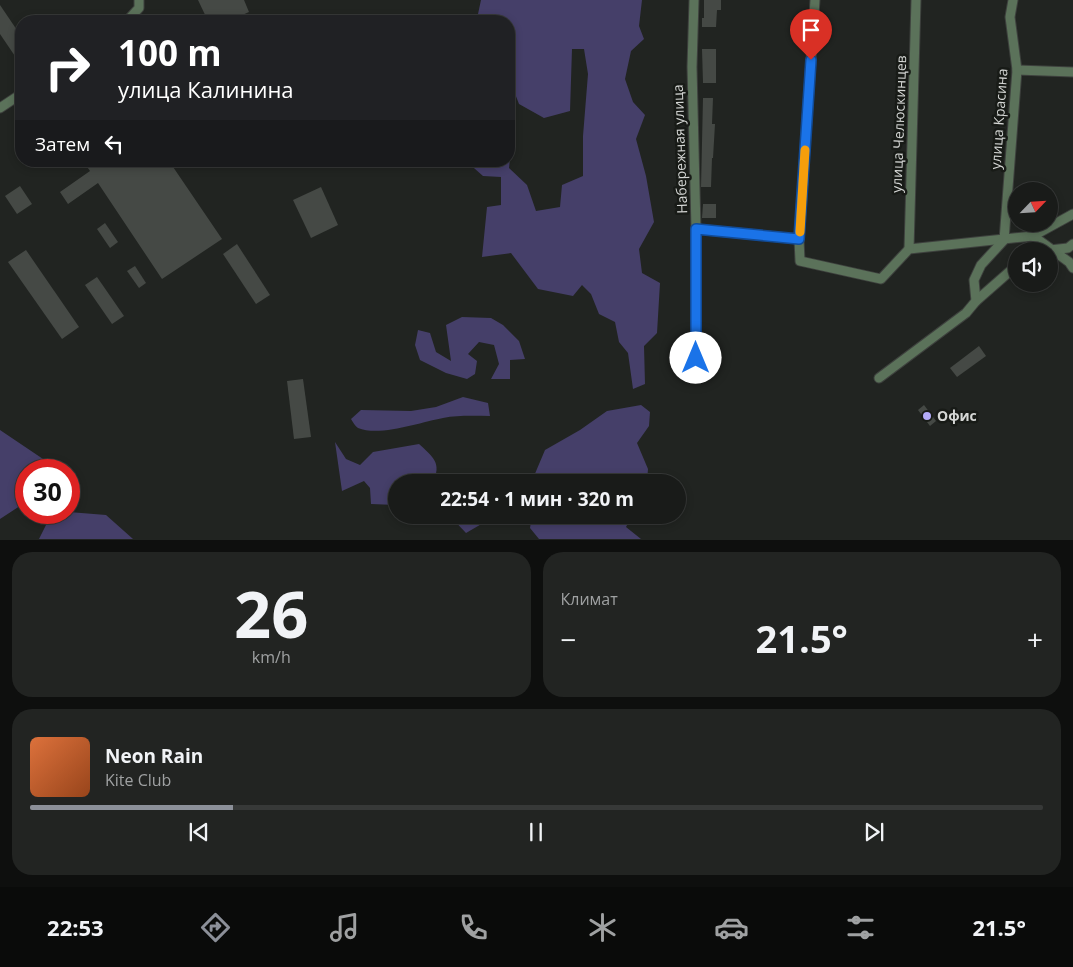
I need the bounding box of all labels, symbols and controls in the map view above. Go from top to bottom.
pin [790,9,832,60]
icon: arrive [797,16,825,44]
text: 100 m [118,29,222,76]
icon: right [35,35,100,100]
street label: улица Челюскинцев [887,55,910,193]
street label: улица Красина [985,68,1012,170]
text: улица Калинина [118,74,294,104]
street label: Набережная улица [668,84,691,214]
icon: left [100,130,128,158]
text: Затем [35,131,90,157]
north arrow [1008,182,1058,232]
map controls [1008,182,1058,292]
button: sound [1008,242,1058,292]
position arrow [669,331,721,383]
place label: Офис [937,406,977,425]
marker: Офис [921,410,933,422]
speed limit sign: 30 [15,459,80,524]
text: 22:54 · 1 мин · 320 m [440,486,634,512]
text: 26 [234,569,308,657]
text: Климат [561,588,618,610]
text: 21.5° [756,612,848,664]
text: − [561,620,577,658]
text: + [1027,620,1043,658]
text: km/h [252,646,291,668]
text: Neon Rain [105,743,203,769]
text: Kite Club [105,769,171,791]
icon: previous [185,818,213,846]
icon: pause [522,818,550,846]
icon: next [860,818,888,846]
icon: directions [198,910,233,945]
icon: music [327,910,362,945]
icon: phone [456,910,491,945]
icon: climate [585,910,620,945]
icon: car [714,910,749,945]
icon: filters [843,910,878,945]
text: 22:53 [47,912,104,942]
text: 21.5° [972,912,1026,942]

